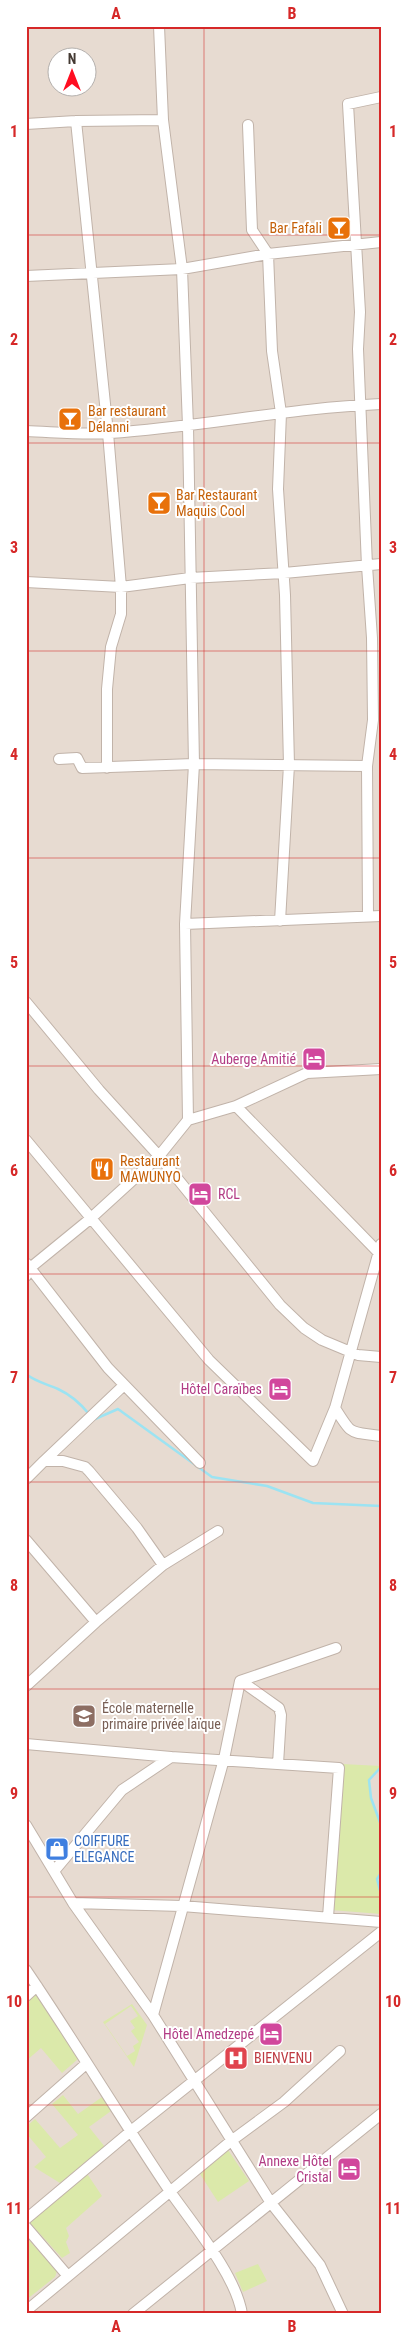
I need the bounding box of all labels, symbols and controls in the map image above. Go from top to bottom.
text: A [111,4,121,23]
text: B [288,4,297,23]
north arrow [48,48,98,98]
text: N [68,51,76,67]
text: 1 [10,122,18,141]
text: 1 [389,122,397,141]
bar icon: Bar Fafali [326,215,352,241]
place label: Bar Fafali [269,220,322,236]
text: 2 [10,330,18,349]
text: 2 [389,330,397,349]
place label: Bar restaurant Délanni [88,403,166,435]
bar icon: Bar restaurant Délanni [57,406,83,432]
place label: Bar Restaurant Maquis Cool [176,487,257,519]
bar icon: Bar Restaurant Maquis Cool [146,490,172,516]
text: 3 [10,538,18,557]
text: 3 [389,538,397,557]
text: 4 [10,745,18,764]
text: 4 [389,745,397,764]
text: 5 [10,953,18,972]
text: 5 [389,953,397,972]
hotel icon: Auberge Amitié [301,1046,327,1072]
place label: Auberge Amitié [211,1051,296,1067]
place label: Restaurant MAWUNYO [120,1153,181,1185]
restaurant icon: Restaurant MAWUNYO [89,1156,115,1182]
text: 6 [10,1161,18,1180]
text: 6 [389,1161,397,1180]
hotel icon: RCL [187,1181,213,1207]
place label: RCL [218,1186,240,1202]
text: 7 [10,1368,18,1387]
text: 7 [389,1368,397,1387]
hotel icon: Hôtel Caraïbes [267,1376,293,1402]
place label: Hôtel Caraïbes [181,1381,262,1397]
text: 8 [10,1576,18,1595]
text: 8 [389,1576,397,1595]
place label: École maternelle primaire privée laïque [102,1699,221,1732]
school or university icon: École maternelle primaire privée laïque [71,1703,97,1729]
text: 9 [10,1784,18,1803]
text: 9 [389,1784,397,1803]
place label: COIFFURE ELEGANCE [74,1833,135,1865]
shop icon: COIFFURE ELEGANCE [44,1836,70,1862]
text: 10 [6,1992,22,2011]
text: 10 [385,1992,401,2011]
hotel icon: Hôtel Amedzepé [258,2021,284,2047]
place label: Hôtel Amedzepé [163,2026,254,2042]
hospital icon: BIENVENU [223,2045,249,2071]
place label: BIENVENU [254,2050,312,2066]
place label: Annexe Hôtel Cristal [258,2153,332,2185]
hotel icon: Annexe Hôtel Cristal [336,2156,362,2182]
text: 11 [6,2199,22,2218]
text: 11 [385,2199,401,2218]
text: A [111,2317,121,2336]
text: B [288,2317,297,2336]

